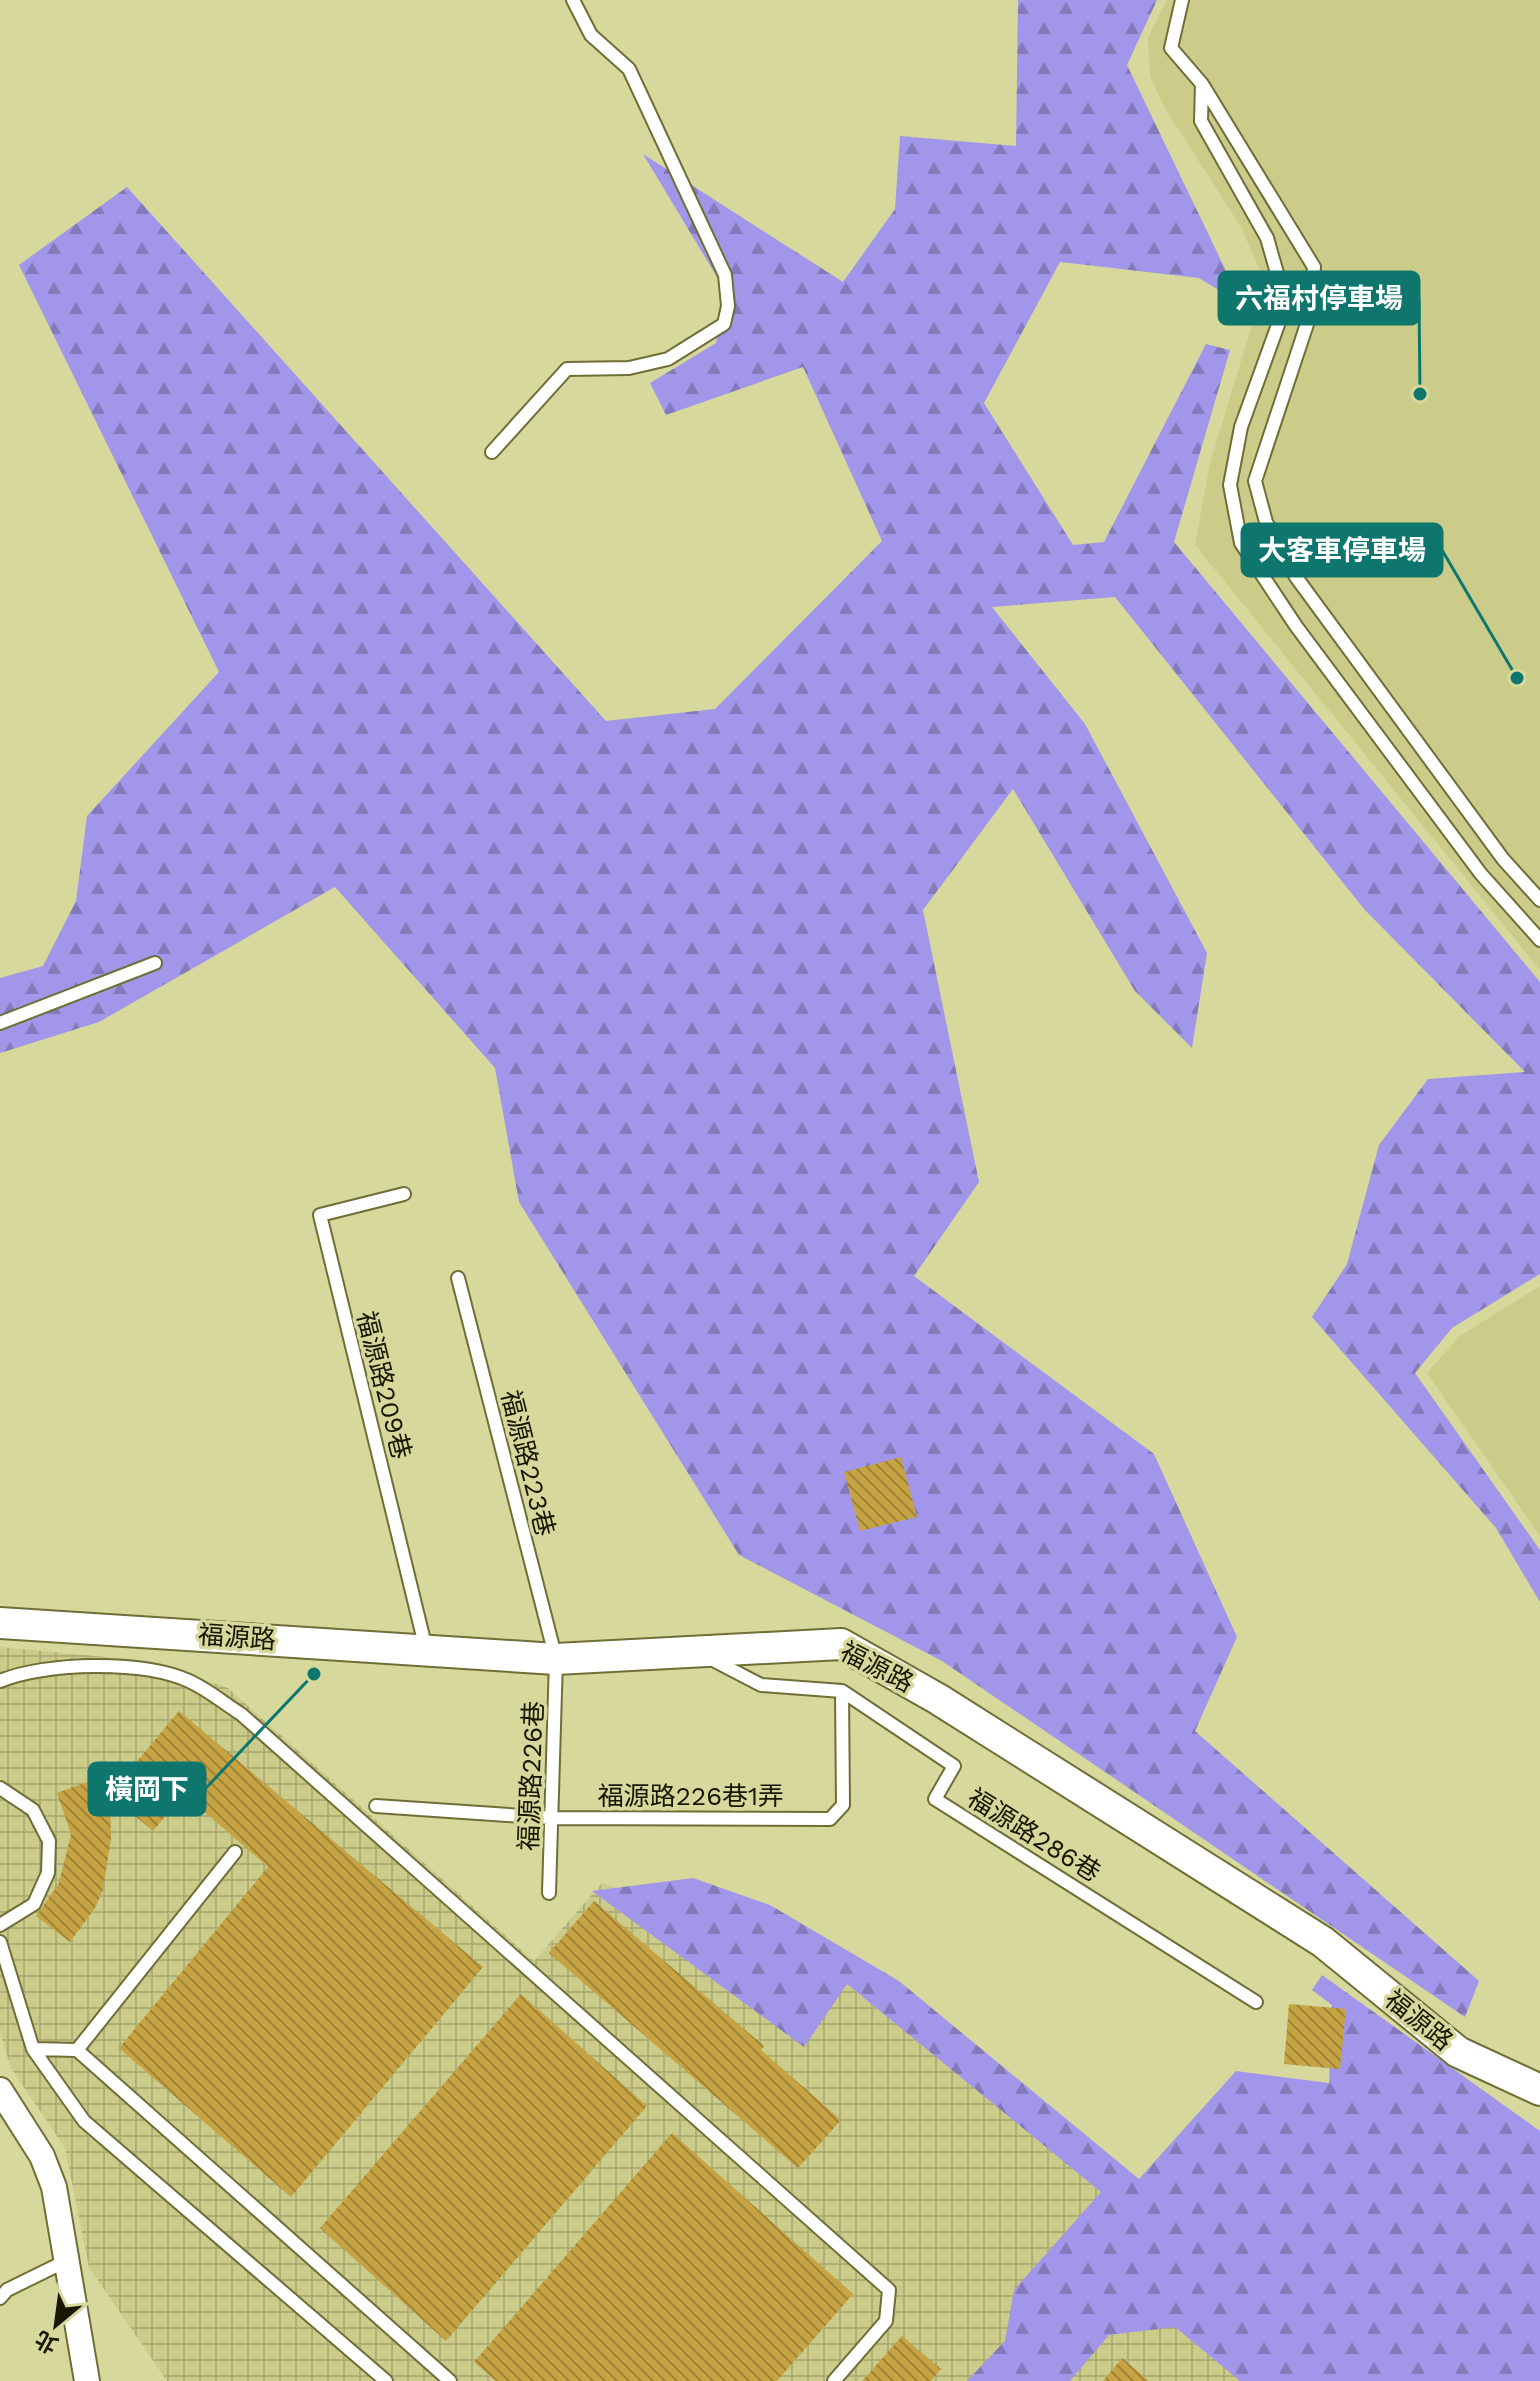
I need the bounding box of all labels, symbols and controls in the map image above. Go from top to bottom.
callout: 六福村停車場 [1219,272,1419,324]
text: 六福村停車場 [1235,282,1403,315]
callout: 大客車停車場 [1242,524,1442,576]
text: 大客車停車場 [1258,534,1426,567]
street label: 福源路209巷 [351,1308,417,1462]
street label: 福源路223巷 [495,1387,561,1539]
street label: 福源路 [197,1619,277,1655]
street label: 福源路 [835,1636,919,1698]
street label: 福源路226巷 [513,1700,549,1852]
callout: 橫岡下 [89,1763,205,1815]
text: 橫岡下 [105,1773,189,1806]
street label: 福源路226巷1弄 [598,1781,784,1811]
street label: 福源路286巷 [962,1782,1106,1888]
street label: 福源路 [1379,1984,1459,2056]
north arrow [16,2285,96,2365]
text: 北 [31,2326,62,2358]

